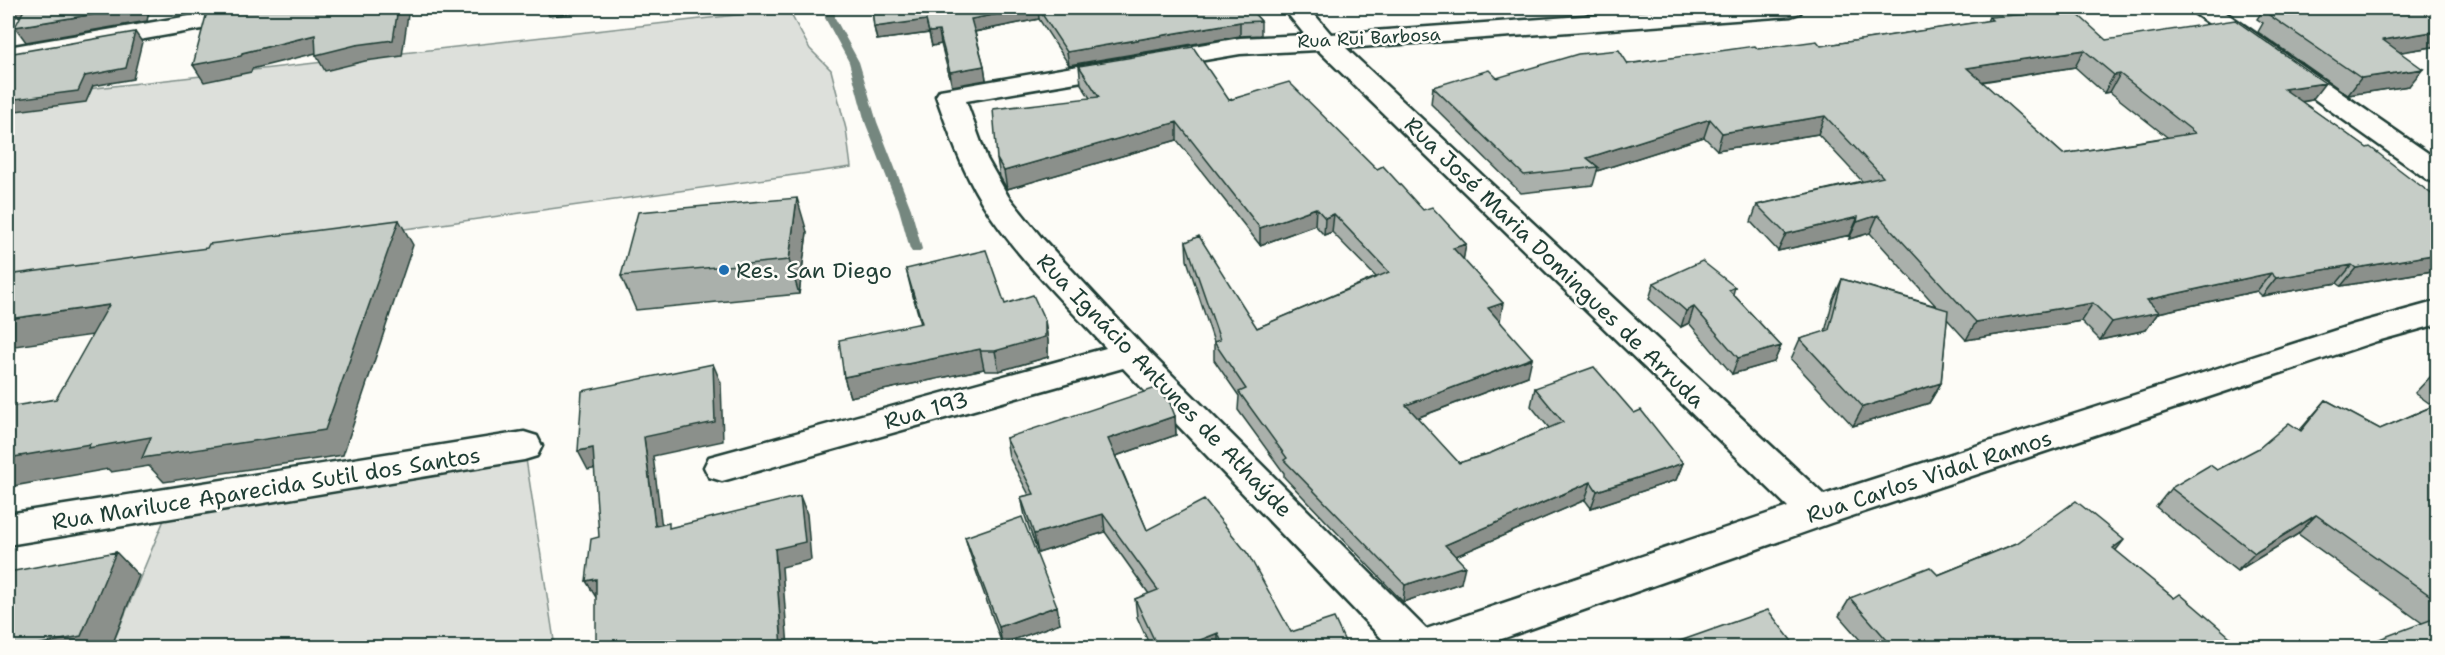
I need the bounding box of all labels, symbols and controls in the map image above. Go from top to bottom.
street label: Rua Rui Barbosa [1297,22,1441,54]
street label: Rua José Maria Domingues de Arruda [1398,110,1711,414]
street label: Rua Ignácio Antunes de Athaýde [1030,247,1299,524]
place label: Res. San Diego [736,256,892,285]
marker: Res. San Diego [717,263,731,277]
street label: Rua 193 [881,385,972,436]
street label: Rua Carlos Vidal Ramos [1803,423,2055,530]
street label: Rua Mariluce Aparecida Sutil dos Santos [50,440,482,537]

